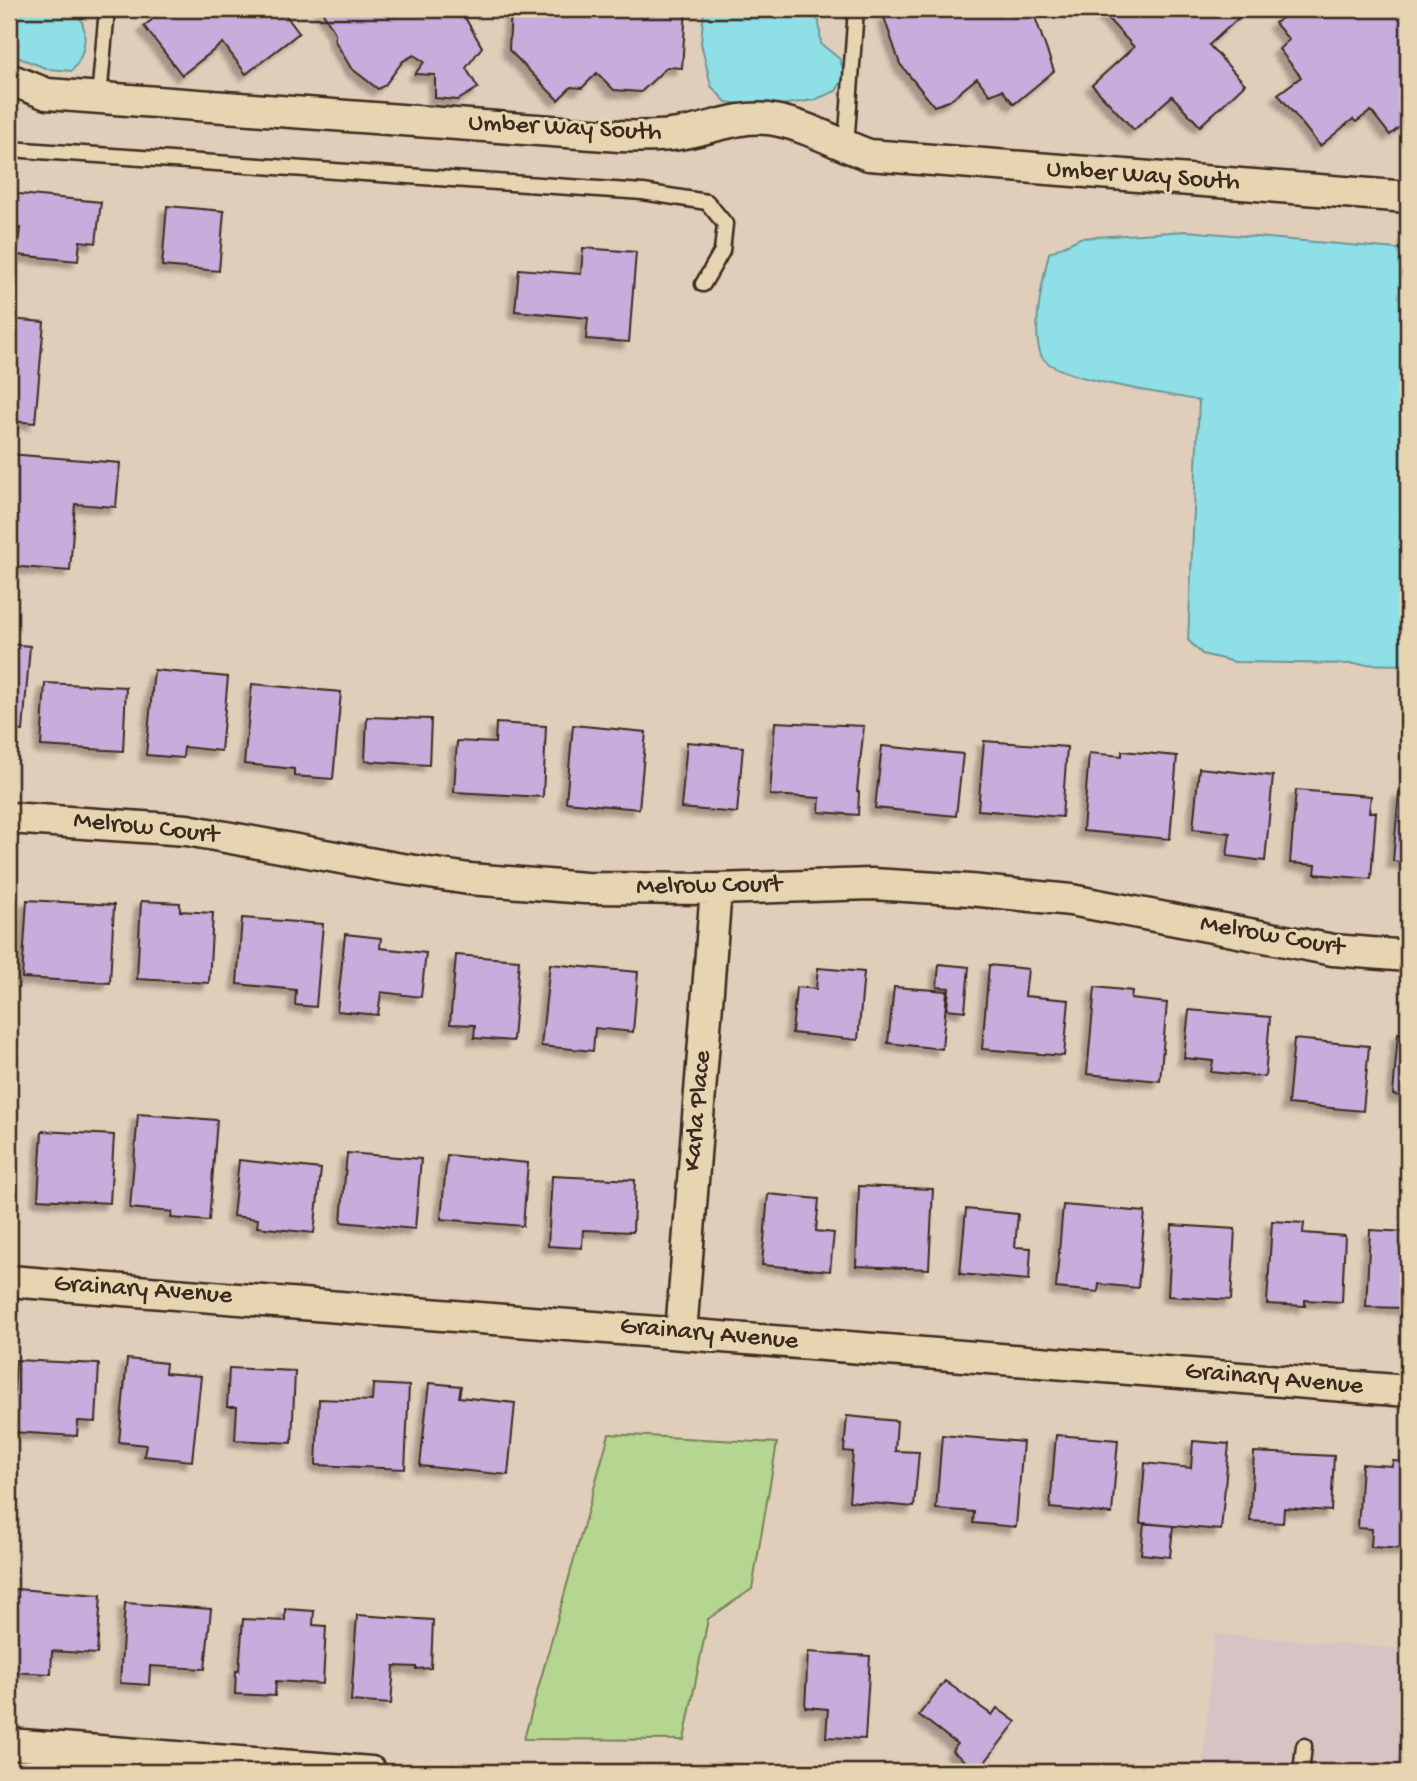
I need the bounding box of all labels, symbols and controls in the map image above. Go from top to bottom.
street label: Umber Way South [467,108,663,150]
street label: Umber Way South [1045,155,1241,199]
street label: Melrow Court [72,806,222,852]
street label: Melrow Court [636,870,785,904]
street label: Melrow Court [1198,909,1349,965]
street label: Karla Place [678,1049,720,1173]
street label: Grainary Avenue [53,1269,234,1313]
street label: Grainary Avenue [619,1312,800,1358]
street label: Grainary Avenue [1184,1357,1365,1403]

